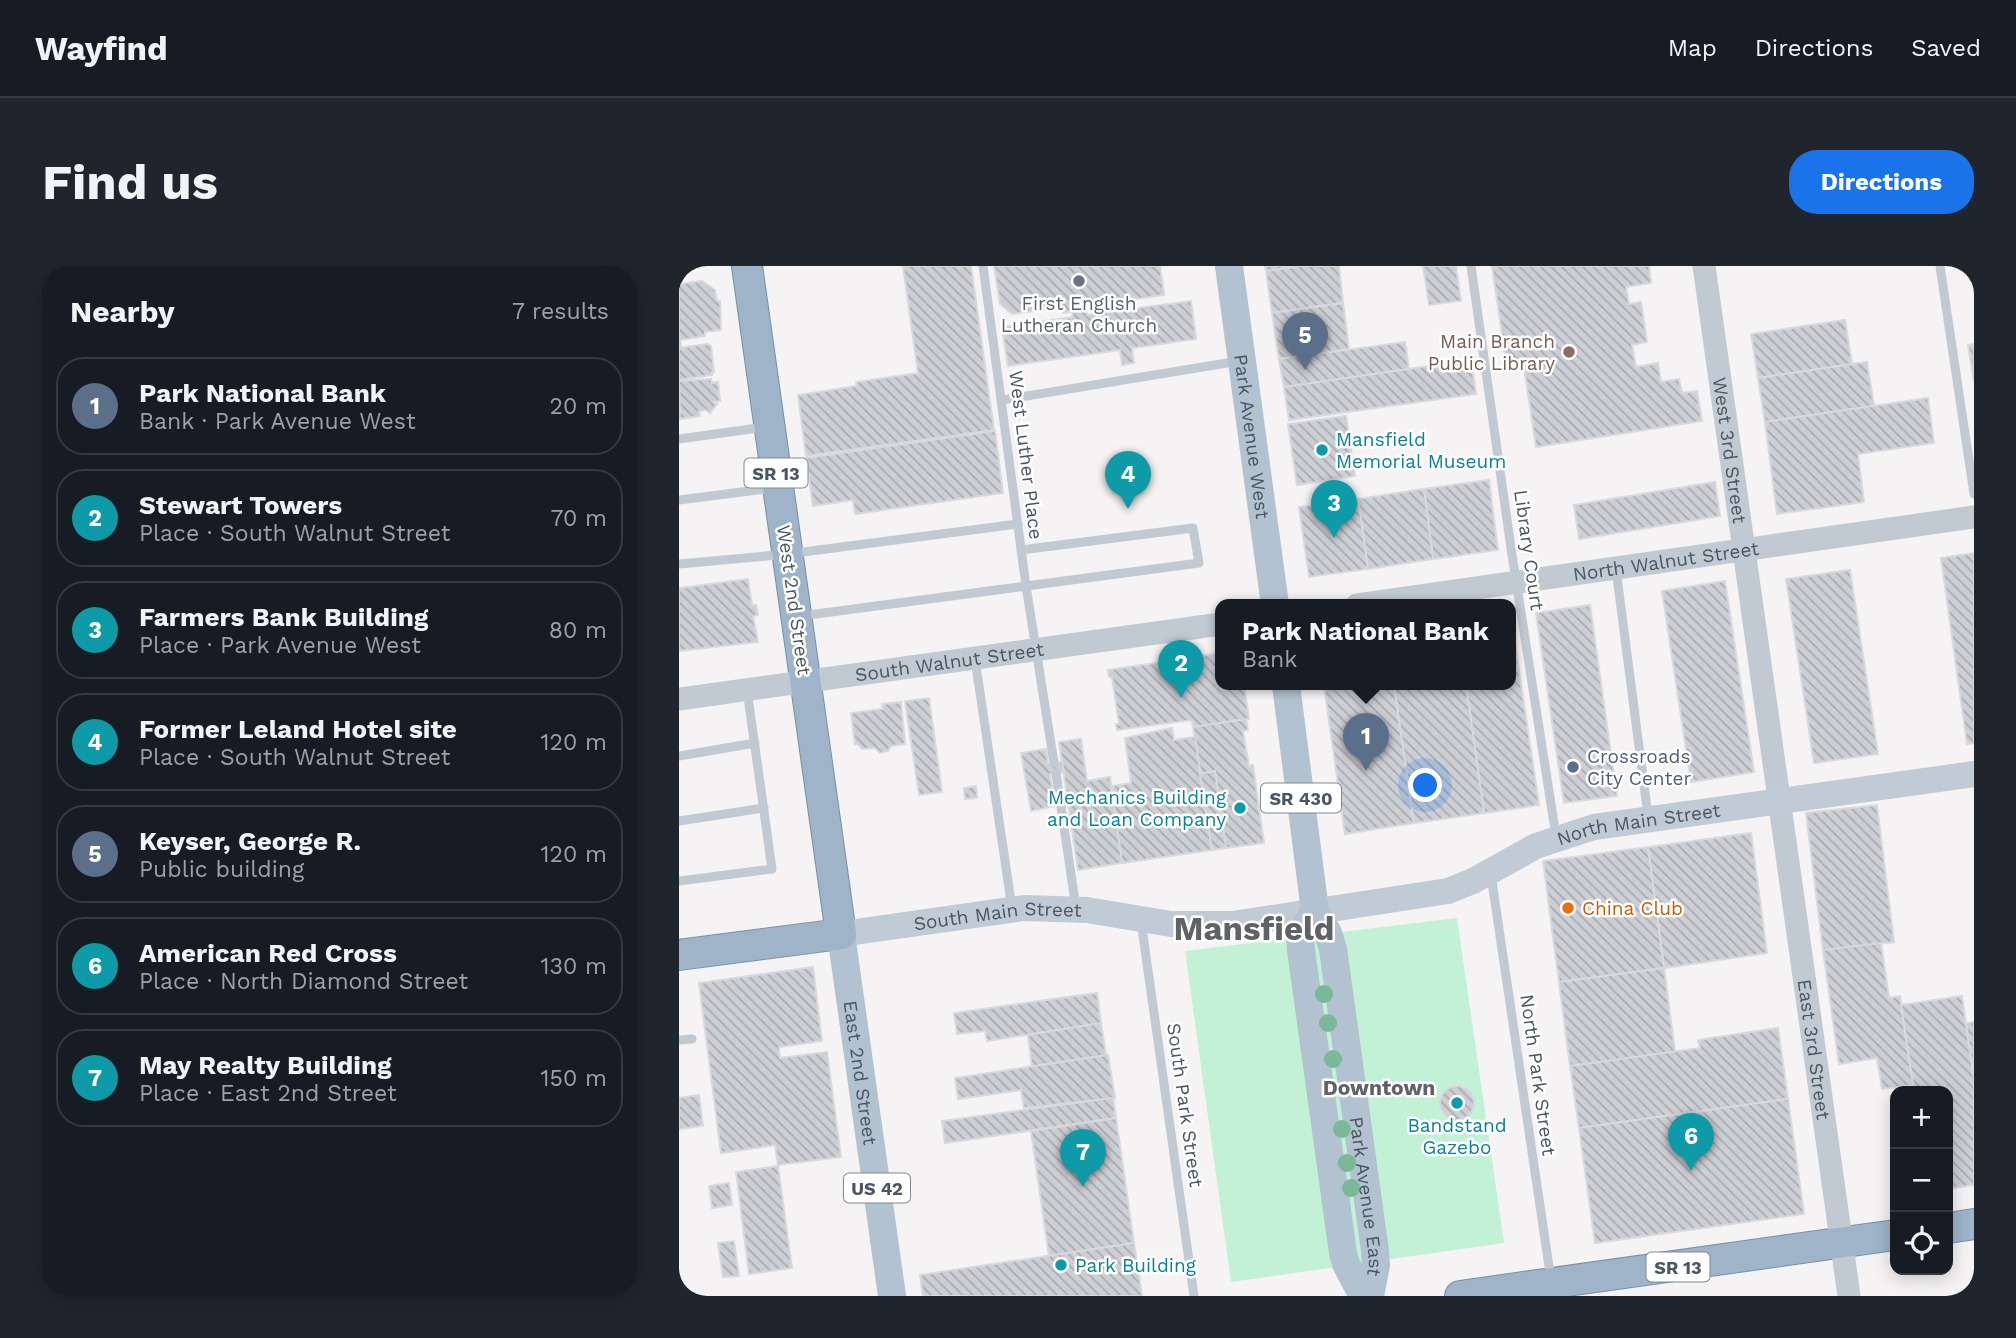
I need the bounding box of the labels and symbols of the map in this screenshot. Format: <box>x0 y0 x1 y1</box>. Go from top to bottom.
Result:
marker: First English Lutheran Church <box>1071 273 1087 289</box>
place label: First English Lutheran Church <box>1001 292 1157 337</box>
pin: 5 <box>1282 312 1328 370</box>
place label: Main Branch Public Library <box>1428 330 1555 375</box>
marker: Main Branch Public Library <box>1561 344 1577 360</box>
street label: Park Avenue West <box>1230 353 1275 520</box>
street label: West Luther Place <box>1004 369 1048 541</box>
street label: West 3rd Street <box>1708 376 1752 525</box>
place label: Mansfield Memorial Museum <box>1336 428 1506 473</box>
marker: Mansfield Memorial Museum <box>1314 442 1330 458</box>
pin: 4 <box>1105 451 1151 509</box>
road number: SR 13 <box>745 458 807 488</box>
pin: 3 <box>1311 480 1357 538</box>
street label: Library Court <box>1509 488 1549 612</box>
street label: West 2nd Street <box>772 523 816 677</box>
street label: North Walnut Street <box>1571 536 1760 586</box>
street label: South Walnut Street <box>854 637 1045 686</box>
pin: 2 <box>1158 640 1204 698</box>
pin: 1 <box>1343 713 1389 771</box>
place label: Crossroads City Center <box>1587 745 1691 790</box>
marker: Crossroads City Center <box>1565 759 1581 775</box>
your location <box>1408 768 1442 802</box>
road number: SR 430 <box>1261 784 1341 812</box>
place label: Mechanics Building and Loan Company <box>1047 786 1227 831</box>
street label: North Main Street <box>1554 798 1722 850</box>
marker: Mechanics Building and Loan Company <box>1232 800 1248 816</box>
street label: South Main Street <box>912 897 1082 935</box>
place label: China Club <box>1582 897 1683 920</box>
marker: China Club <box>1560 900 1576 916</box>
district label: Mansfield <box>1174 909 1335 948</box>
street label: East 3rd Street <box>1793 978 1836 1121</box>
street label: North Park Street <box>1515 993 1561 1157</box>
street label: East 2nd Street <box>839 999 882 1146</box>
street label: South Park Street <box>1162 1021 1208 1189</box>
district label: Downtown <box>1323 1075 1435 1100</box>
marker: Bandstand Gazebo <box>1449 1095 1465 1111</box>
pin: 6 <box>1668 1113 1714 1171</box>
place label: Bandstand Gazebo <box>1407 1114 1507 1159</box>
street label: Park Avenue East <box>1345 1115 1388 1278</box>
pin: 7 <box>1060 1129 1106 1187</box>
road number: US 42 <box>844 1174 910 1203</box>
road number: SR 13 <box>1647 1252 1709 1282</box>
place label: Park Building <box>1075 1254 1197 1277</box>
marker: Park Building <box>1053 1257 1069 1273</box>

